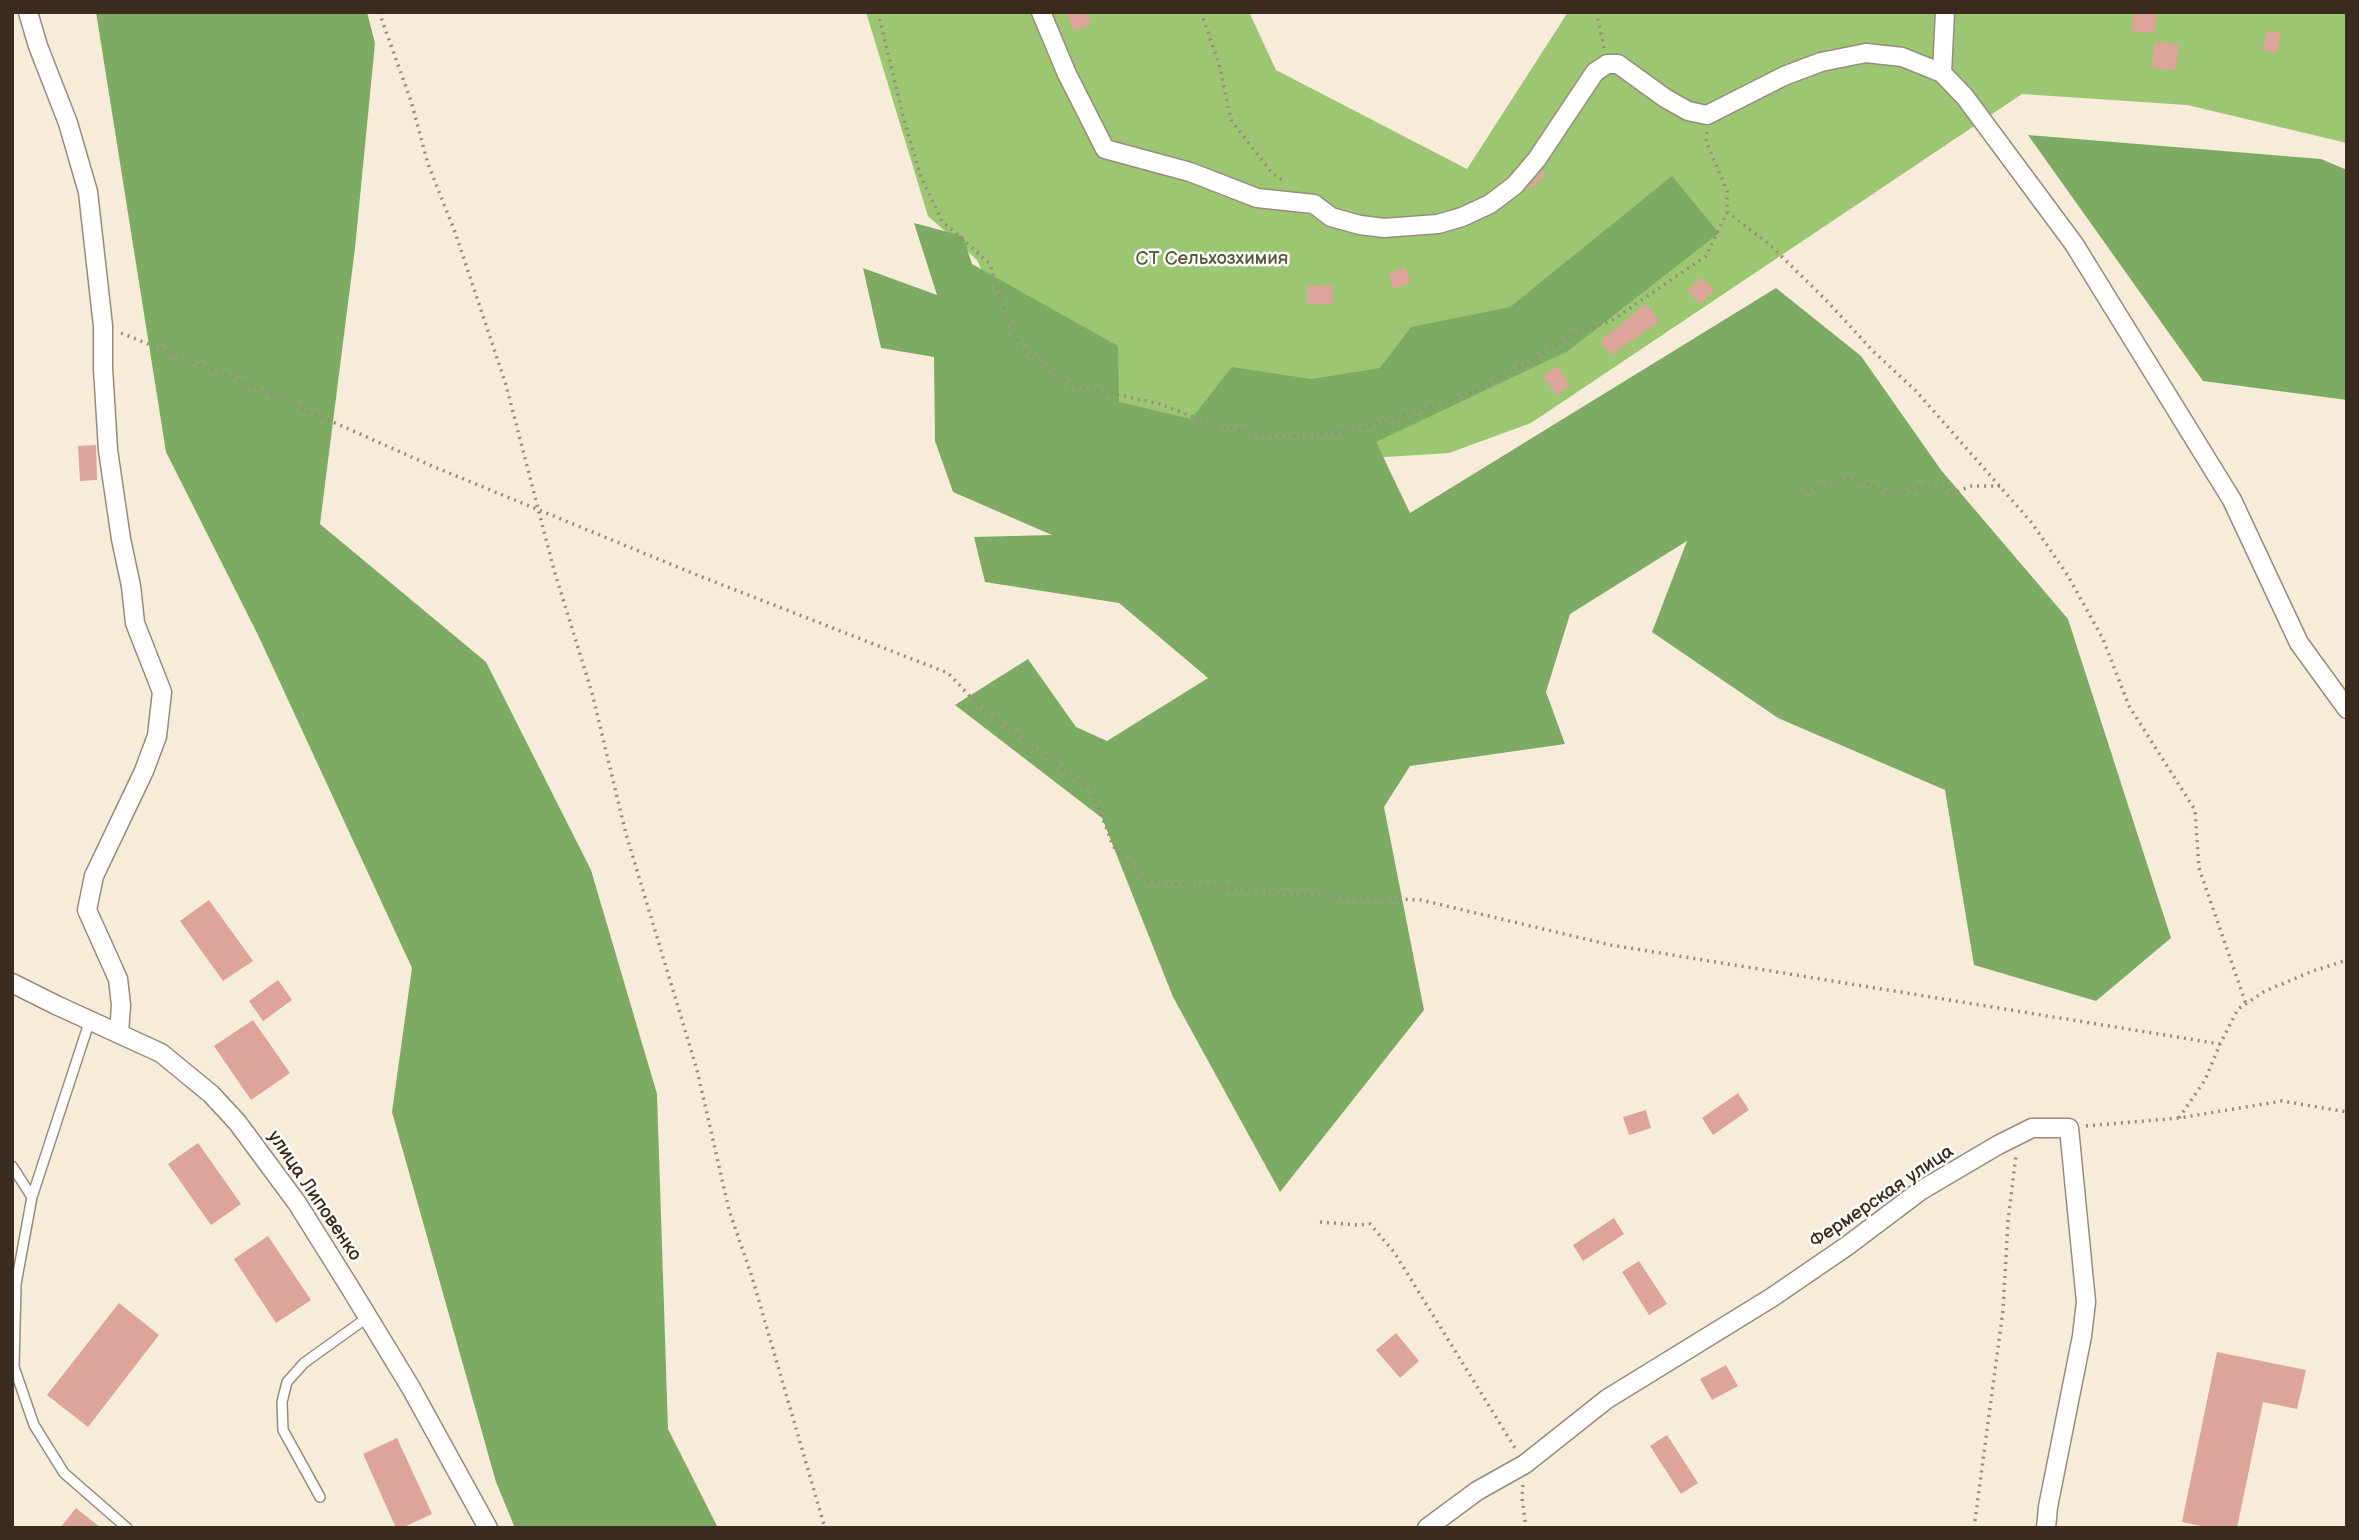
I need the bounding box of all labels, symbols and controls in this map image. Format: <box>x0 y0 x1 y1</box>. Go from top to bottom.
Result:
park label: СТ Сельхозхимия <box>1136 248 1288 270</box>
street label: улица Липовенко <box>262 1127 366 1265</box>
street label: Фермерская улица <box>1806 1140 1958 1254</box>

